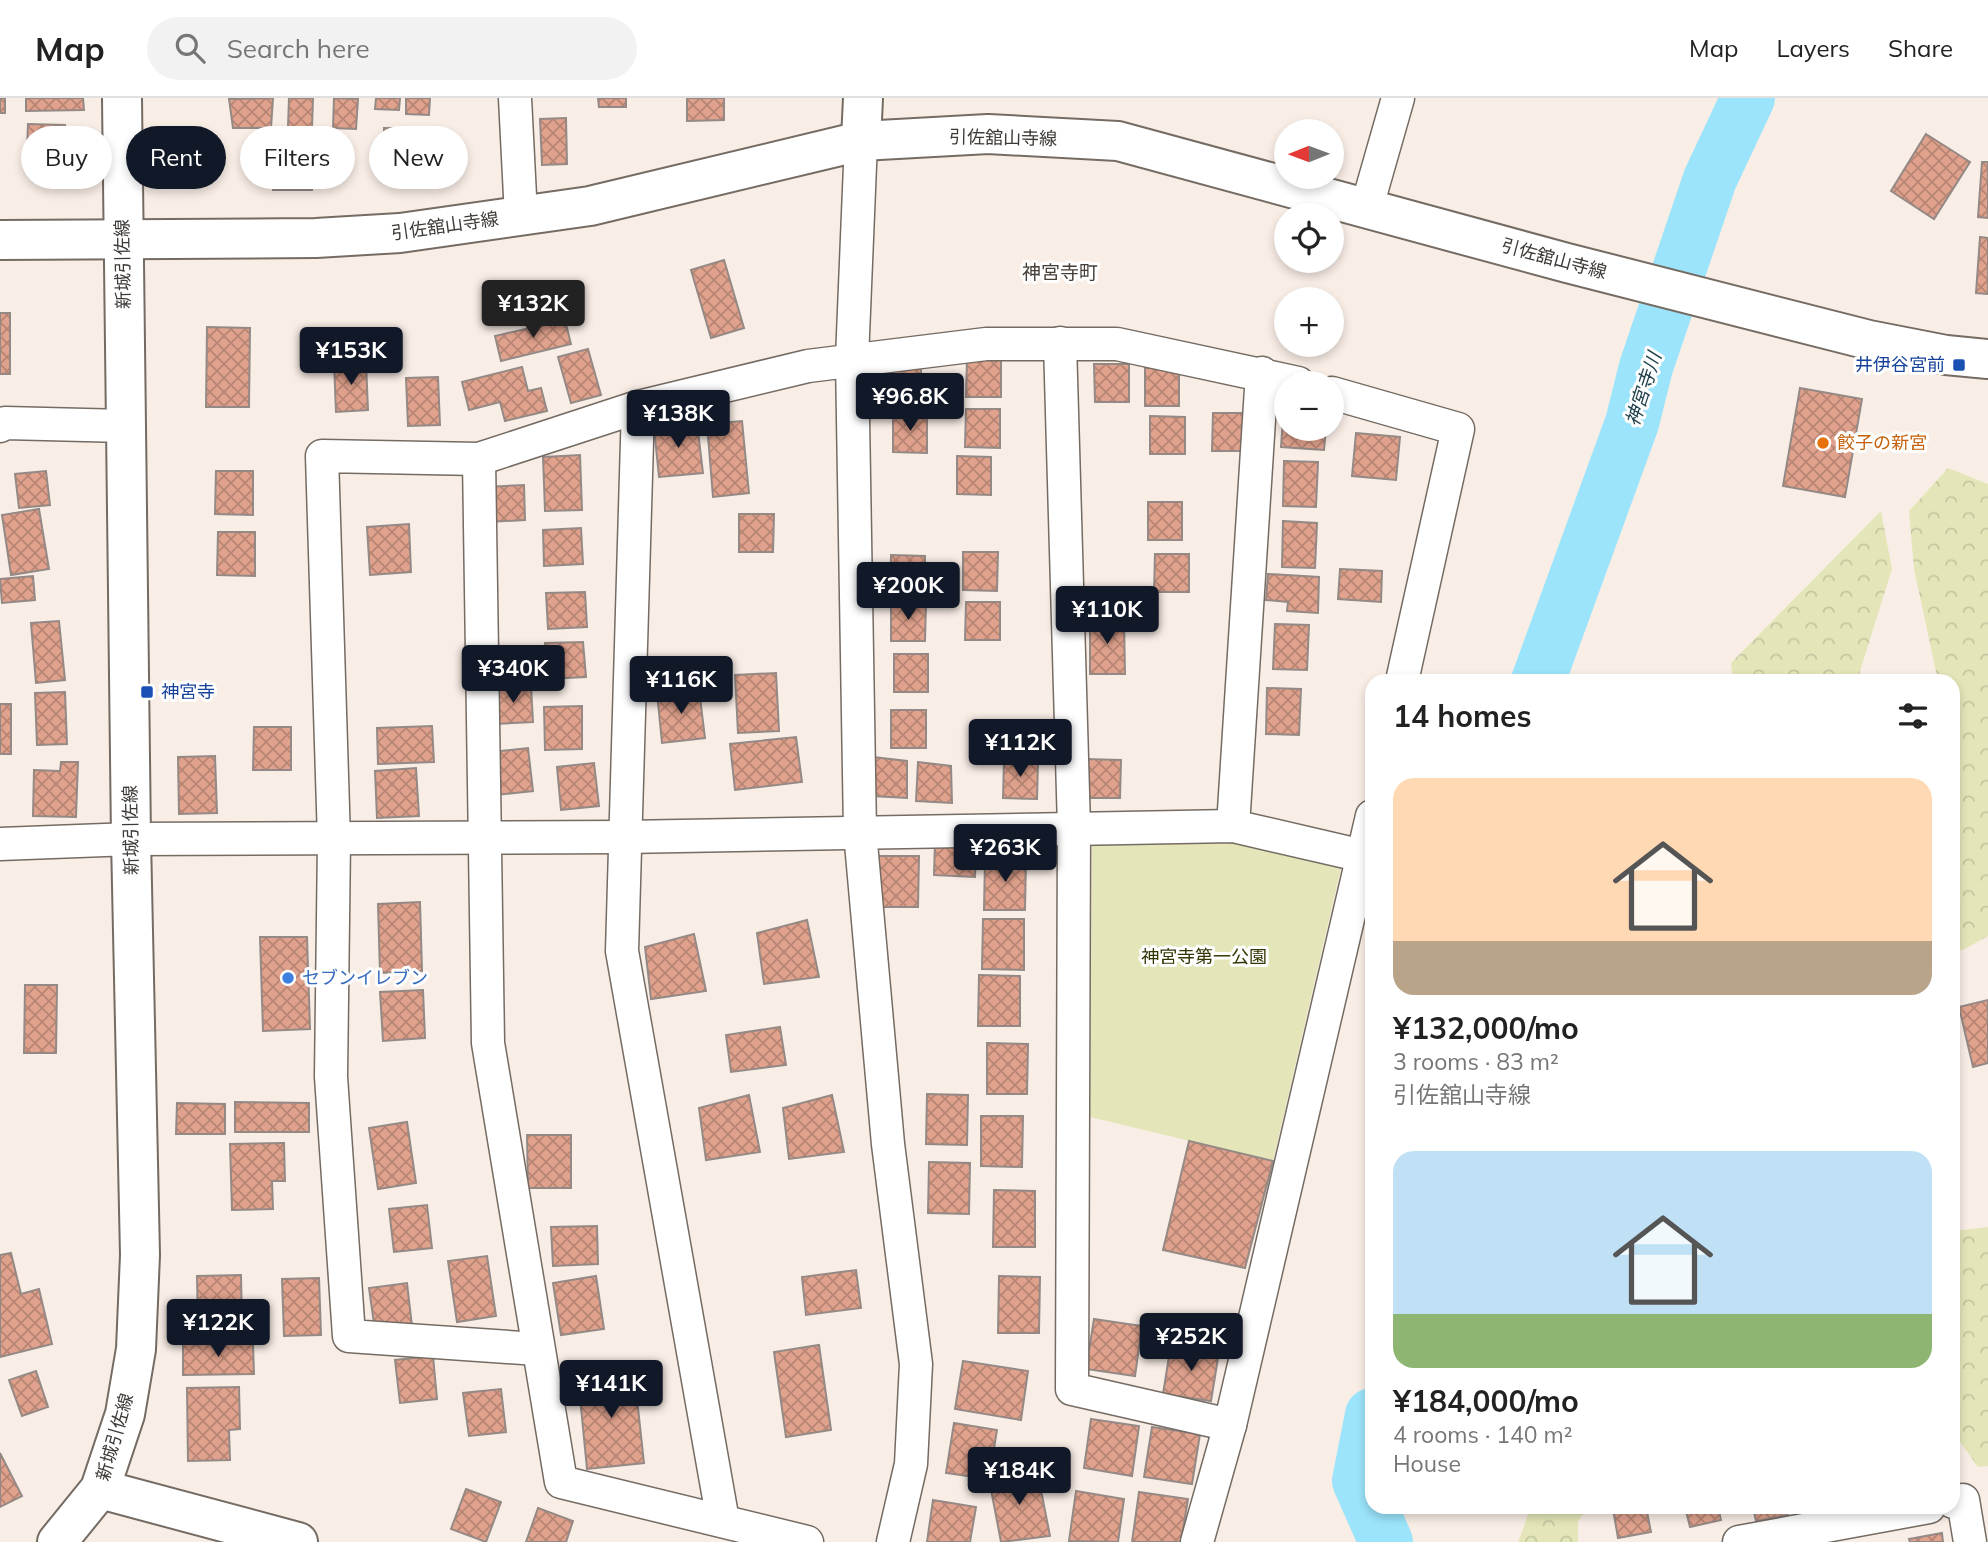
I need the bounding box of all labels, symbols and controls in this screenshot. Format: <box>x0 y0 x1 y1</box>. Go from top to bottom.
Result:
search box <box>147 17 637 80</box>
text: Map <box>35 28 105 69</box>
icon: search <box>171 29 209 67</box>
text: Search here <box>227 32 370 65</box>
text: Map <box>1689 33 1738 63</box>
text: Layers <box>1776 33 1850 63</box>
text: Share <box>1888 33 1953 63</box>
north arrow <box>1274 119 1344 189</box>
map controls <box>1274 119 1344 441</box>
street label: 引佐舘山寺線 <box>949 125 1057 150</box>
chip: Buy <box>21 126 112 189</box>
chip: Rent <box>126 126 226 189</box>
chip: Filters <box>240 126 355 189</box>
chip: New <box>369 126 468 189</box>
button: locate <box>1274 203 1344 273</box>
street label: 引佐舘山寺線 <box>390 207 500 244</box>
street label: 新城引佐線 <box>110 219 135 309</box>
street label: 引佐舘山寺線 <box>1499 233 1609 284</box>
district label: 神宮寺町 <box>1022 260 1098 284</box>
pin: ¥132K <box>484 280 582 340</box>
button: + <box>1274 287 1344 357</box>
text: ¥132K <box>498 288 568 317</box>
pin: ¥153K <box>302 328 400 387</box>
text: ¥153K <box>316 335 386 364</box>
water label: 神宮寺川 <box>1620 347 1667 429</box>
place label: 井伊谷宮前 <box>1855 353 1945 376</box>
marker: 井伊谷宮前 <box>1951 357 1967 373</box>
button: − <box>1274 371 1344 441</box>
pin: ¥96.8K <box>853 374 967 433</box>
text: ¥96.8K <box>872 381 948 410</box>
pin: ¥138K <box>629 390 727 450</box>
text: ¥138K <box>643 398 713 427</box>
place label: 餃子の新宮 <box>1837 431 1927 454</box>
marker: 餃子の新宮 <box>1815 435 1831 451</box>
pin: ¥200K <box>859 562 957 622</box>
text: ¥200K <box>873 570 943 599</box>
pin: ¥110K <box>1058 587 1156 646</box>
text: ¥110K <box>1072 594 1142 623</box>
pin: ¥340K <box>464 646 562 705</box>
text: ¥340K <box>478 653 548 682</box>
pin: ¥116K <box>632 656 730 716</box>
text: ¥116K <box>646 664 716 693</box>
place label: 神宮寺 <box>161 680 215 703</box>
marker: 神宮寺 <box>139 684 155 700</box>
text: 14 homes <box>1393 697 1532 735</box>
icon: filters <box>1894 697 1932 735</box>
pin: ¥112K <box>971 720 1069 779</box>
text: ¥112K <box>985 727 1055 756</box>
street label: 新城引佐線 <box>118 785 143 875</box>
icon: home <box>1600 823 1726 949</box>
pin: ¥263K <box>956 824 1054 884</box>
text: ¥263K <box>970 832 1040 861</box>
park label: 神宮寺第一公園 <box>1141 945 1267 968</box>
place label: セブンイレブン <box>302 966 428 989</box>
marker: セブンイレブン <box>280 970 296 986</box>
text: ¥132,000/mo <box>1393 1009 1579 1047</box>
text: 3 rooms · 83 m² <box>1393 1047 1559 1076</box>
text: 引佐舘山寺線 <box>1393 1080 1531 1109</box>
icon: home <box>1600 1197 1726 1323</box>
pin: ¥122K <box>169 1300 267 1359</box>
text: ¥122K <box>183 1307 253 1336</box>
pin: ¥252K <box>1142 1314 1240 1373</box>
text: ¥252K <box>1156 1321 1226 1350</box>
pin: ¥141K <box>562 1360 660 1420</box>
text: ¥141K <box>576 1368 646 1397</box>
text: ¥184,000/mo <box>1393 1382 1579 1420</box>
street label: 新城引佐線 <box>91 1390 138 1483</box>
text: 4 rooms · 140 m² <box>1393 1420 1573 1449</box>
pin: ¥184K <box>970 1448 1068 1507</box>
text: House <box>1393 1449 1461 1478</box>
text: ¥184K <box>984 1455 1054 1484</box>

